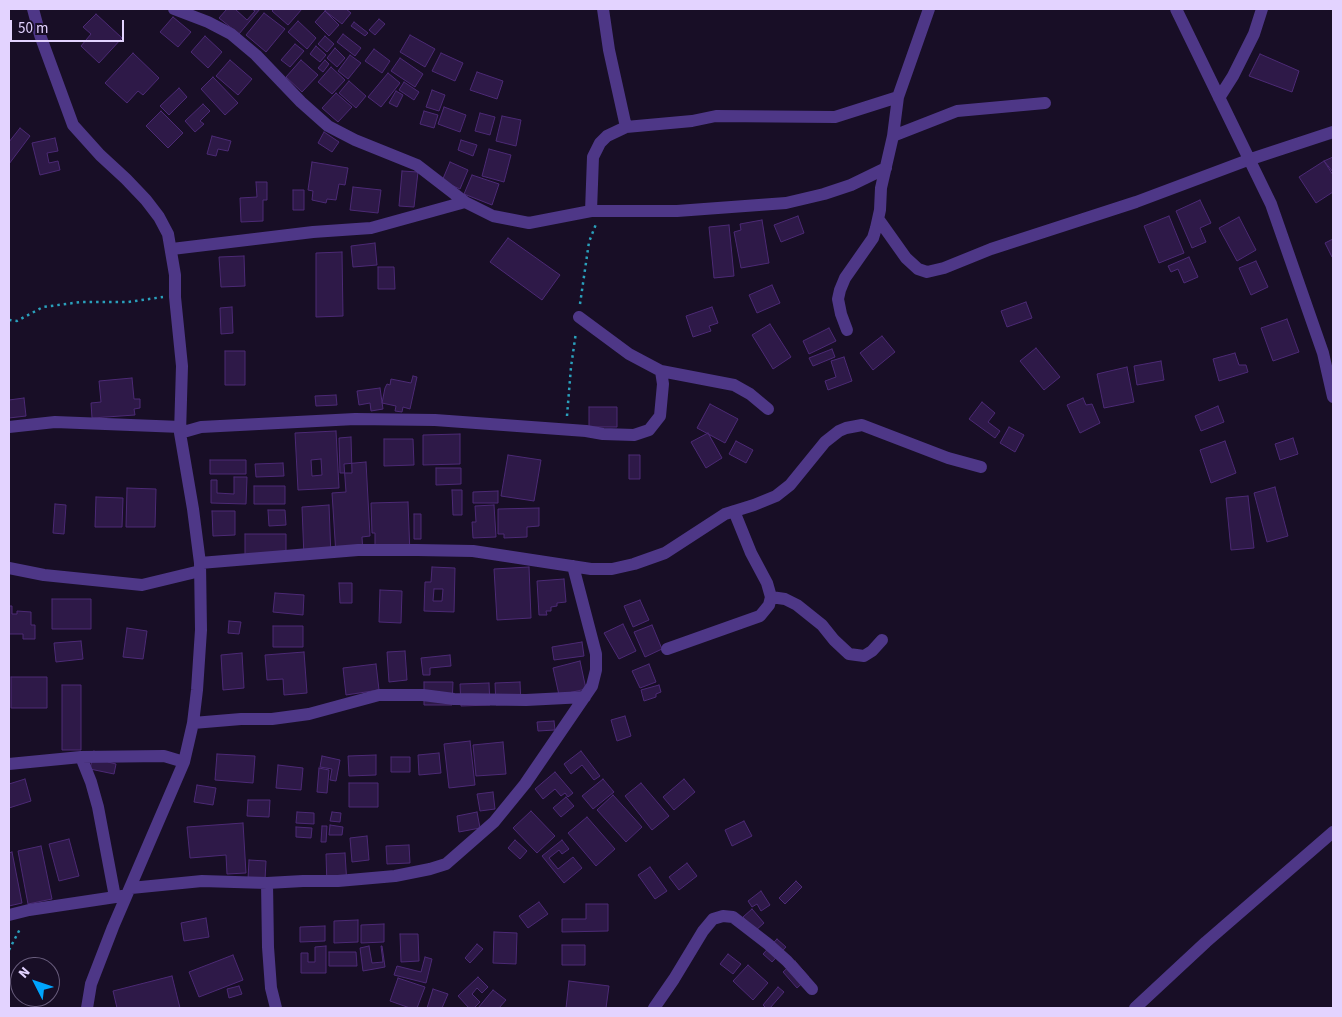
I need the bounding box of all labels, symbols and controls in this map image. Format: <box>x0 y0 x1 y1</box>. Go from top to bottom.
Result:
scale bar <box>12 10 126 42</box>
text: 50 m <box>18 18 48 39</box>
north arrow <box>10 957 60 1007</box>
text: N <box>14 963 35 983</box>

